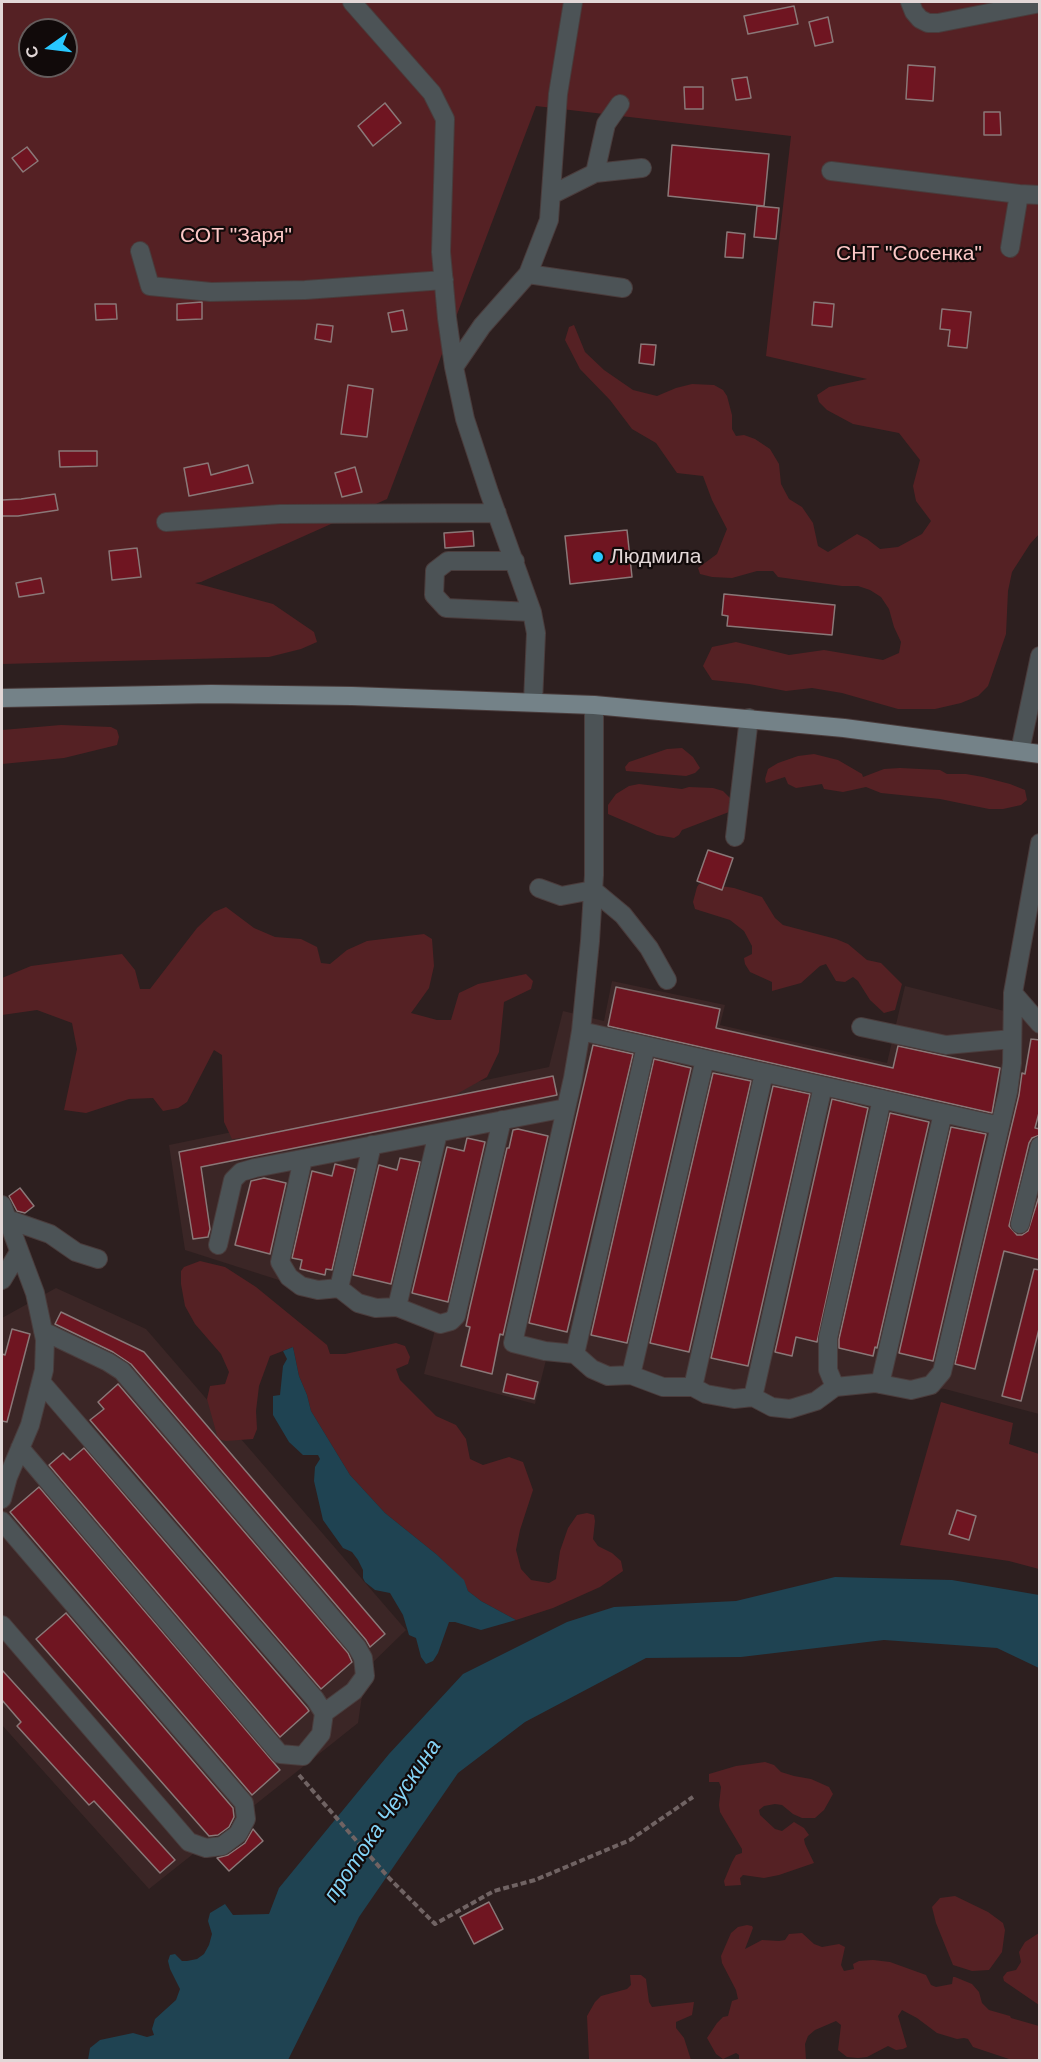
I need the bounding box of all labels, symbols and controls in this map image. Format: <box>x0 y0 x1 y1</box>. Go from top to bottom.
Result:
north arrow <box>18 18 78 78</box>
text: С <box>22 44 42 60</box>
park label: СОТ "Заря" <box>180 223 292 249</box>
park label: СНТ "Сосенка" <box>836 241 982 267</box>
place label: Людмила <box>610 544 701 570</box>
marker: Людмила <box>591 550 605 564</box>
water label: протока Чеускина <box>319 1734 447 1908</box>

